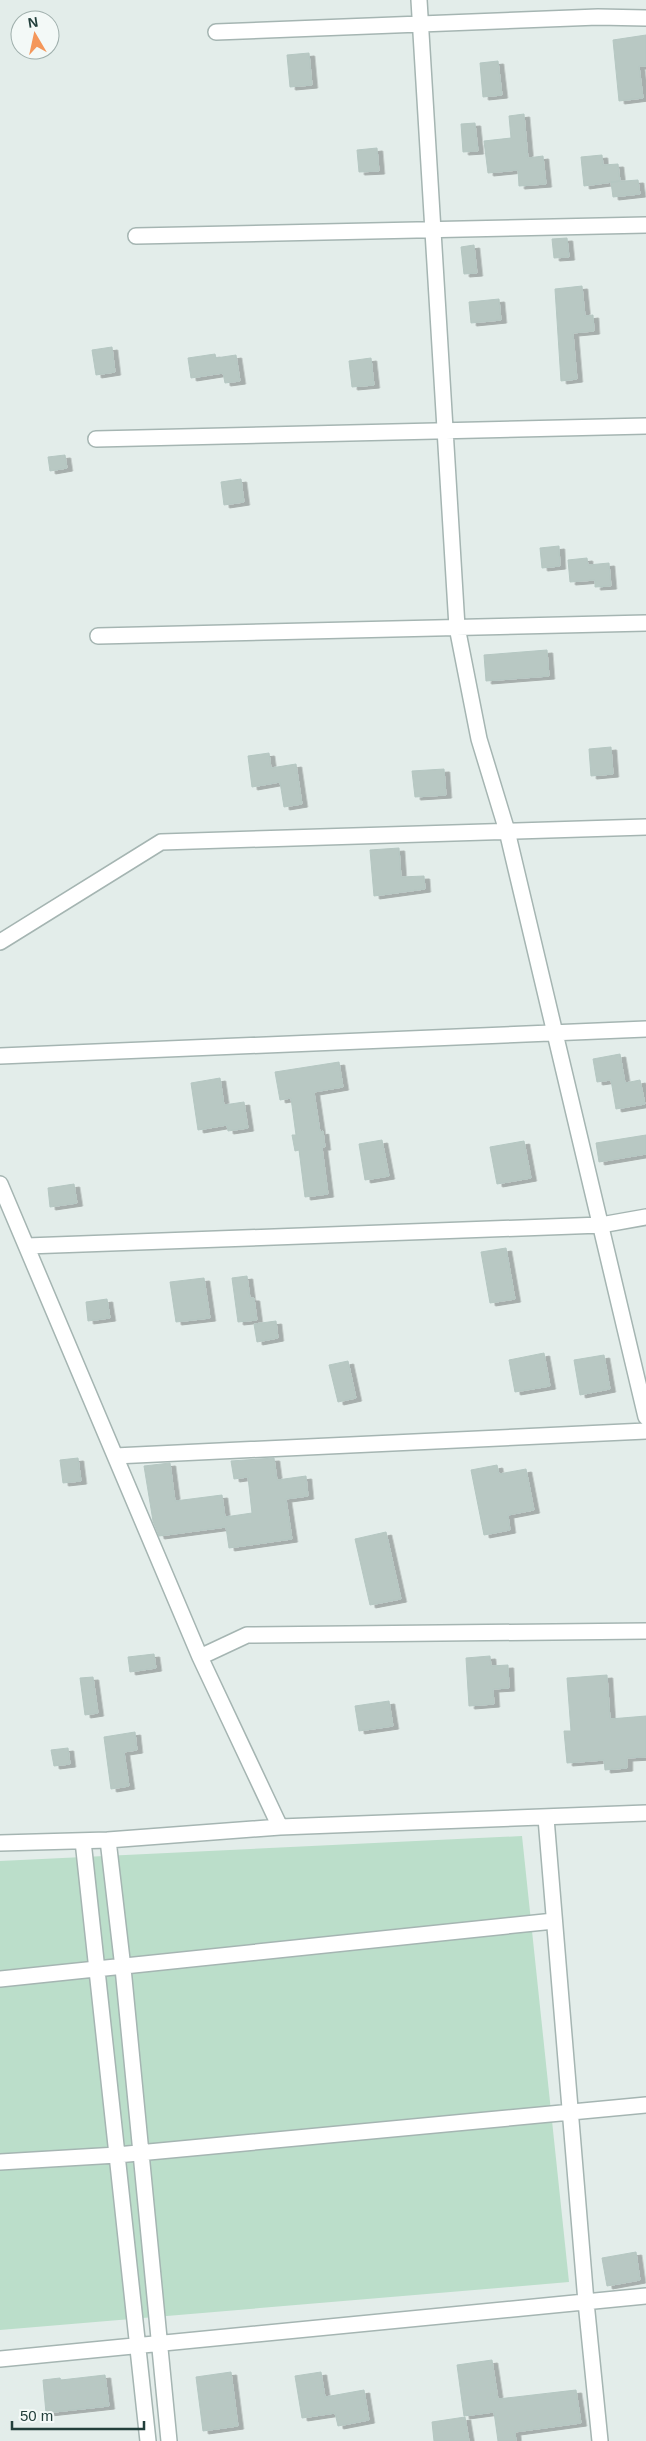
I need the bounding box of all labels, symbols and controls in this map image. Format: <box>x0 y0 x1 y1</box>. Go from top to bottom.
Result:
north arrow <box>10 10 60 60</box>
text: N <box>27 13 39 31</box>
scale bar <box>12 2398 145 2430</box>
text: 50 m <box>20 2407 53 2424</box>

